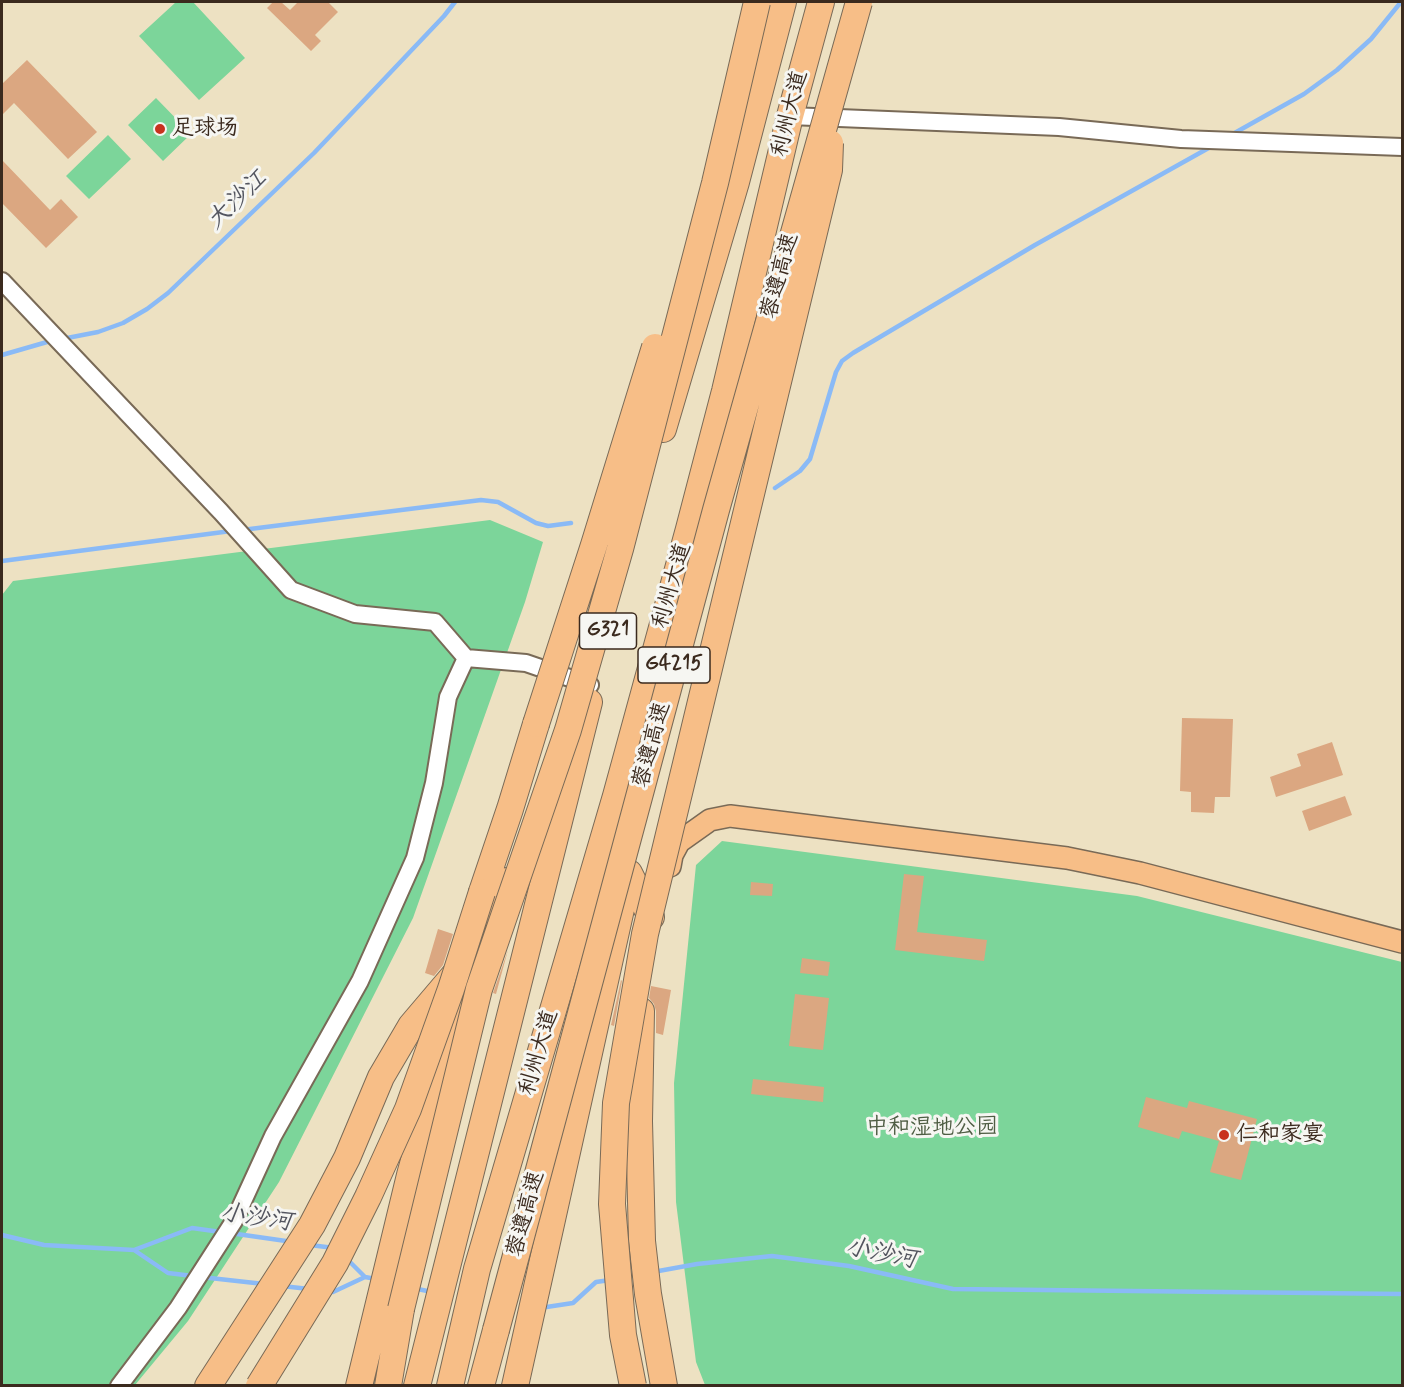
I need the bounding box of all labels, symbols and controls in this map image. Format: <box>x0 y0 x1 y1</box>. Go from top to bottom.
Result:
street label: 利州大道 <box>768 68 814 160</box>
place label: 足球场 <box>172 116 238 142</box>
marker: 足球场 <box>153 122 167 136</box>
water label: 大沙江 <box>202 166 274 236</box>
street label: 蓉遵高速 <box>757 230 805 322</box>
street label: 利州大道 <box>648 540 698 632</box>
road number: G321 <box>580 613 636 649</box>
road number: G4215 <box>638 647 710 683</box>
street label: 蓉遵高速 <box>629 699 677 791</box>
street label: 利州大道 <box>515 1007 565 1099</box>
park label: 中和湿地公园 <box>866 1115 998 1141</box>
place label: 仁和家宴 <box>1236 1122 1324 1148</box>
marker: 仁和家宴 <box>1217 1128 1231 1142</box>
street label: 蓉遵高速 <box>503 1168 551 1260</box>
water label: 小沙河 <box>218 1200 294 1238</box>
water label: 小沙河 <box>843 1234 919 1276</box>

